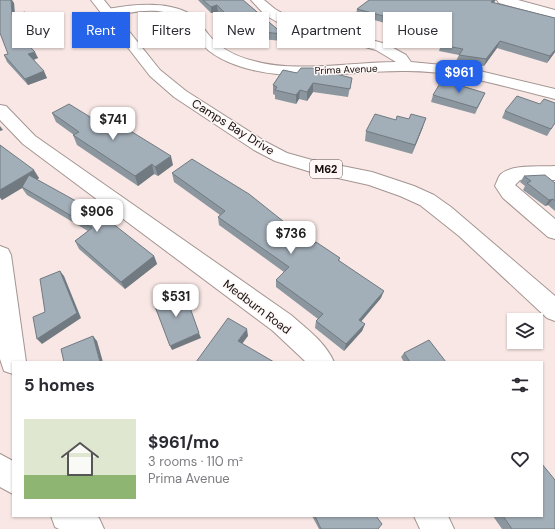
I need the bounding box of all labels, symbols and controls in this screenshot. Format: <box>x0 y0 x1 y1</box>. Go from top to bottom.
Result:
chip: Buy <box>12 12 64 48</box>
chip: Rent <box>72 12 130 48</box>
chip: Filters <box>138 12 205 48</box>
chip: New <box>213 12 269 48</box>
chip: Apartment <box>277 12 375 48</box>
chip: House <box>383 12 452 48</box>
pin: $961 <box>435 60 483 94</box>
street label: Prima Avenue <box>314 62 378 77</box>
text: $961 <box>444 64 474 81</box>
street label: Camps Bay Drive <box>189 95 277 159</box>
pin: $741 <box>89 107 137 141</box>
text: $741 <box>99 111 127 128</box>
road number: M62 <box>310 160 342 178</box>
pin: $906 <box>73 199 121 233</box>
text: $906 <box>80 203 114 220</box>
pin: $736 <box>267 221 315 255</box>
text: $736 <box>276 225 306 242</box>
street label: Medburn Road <box>220 276 294 338</box>
pin: $531 <box>152 284 200 318</box>
text: $531 <box>162 288 190 305</box>
map controls <box>507 313 543 349</box>
button: layers <box>507 313 543 349</box>
text: 5 homes <box>24 374 95 396</box>
icon: filters <box>509 374 531 396</box>
text: $961/mo <box>148 431 219 453</box>
icon: home <box>56 435 104 483</box>
icon: heart <box>509 448 531 470</box>
text: 3 rooms · 110 m² <box>148 453 243 470</box>
text: Prima Avenue <box>148 470 230 487</box>

